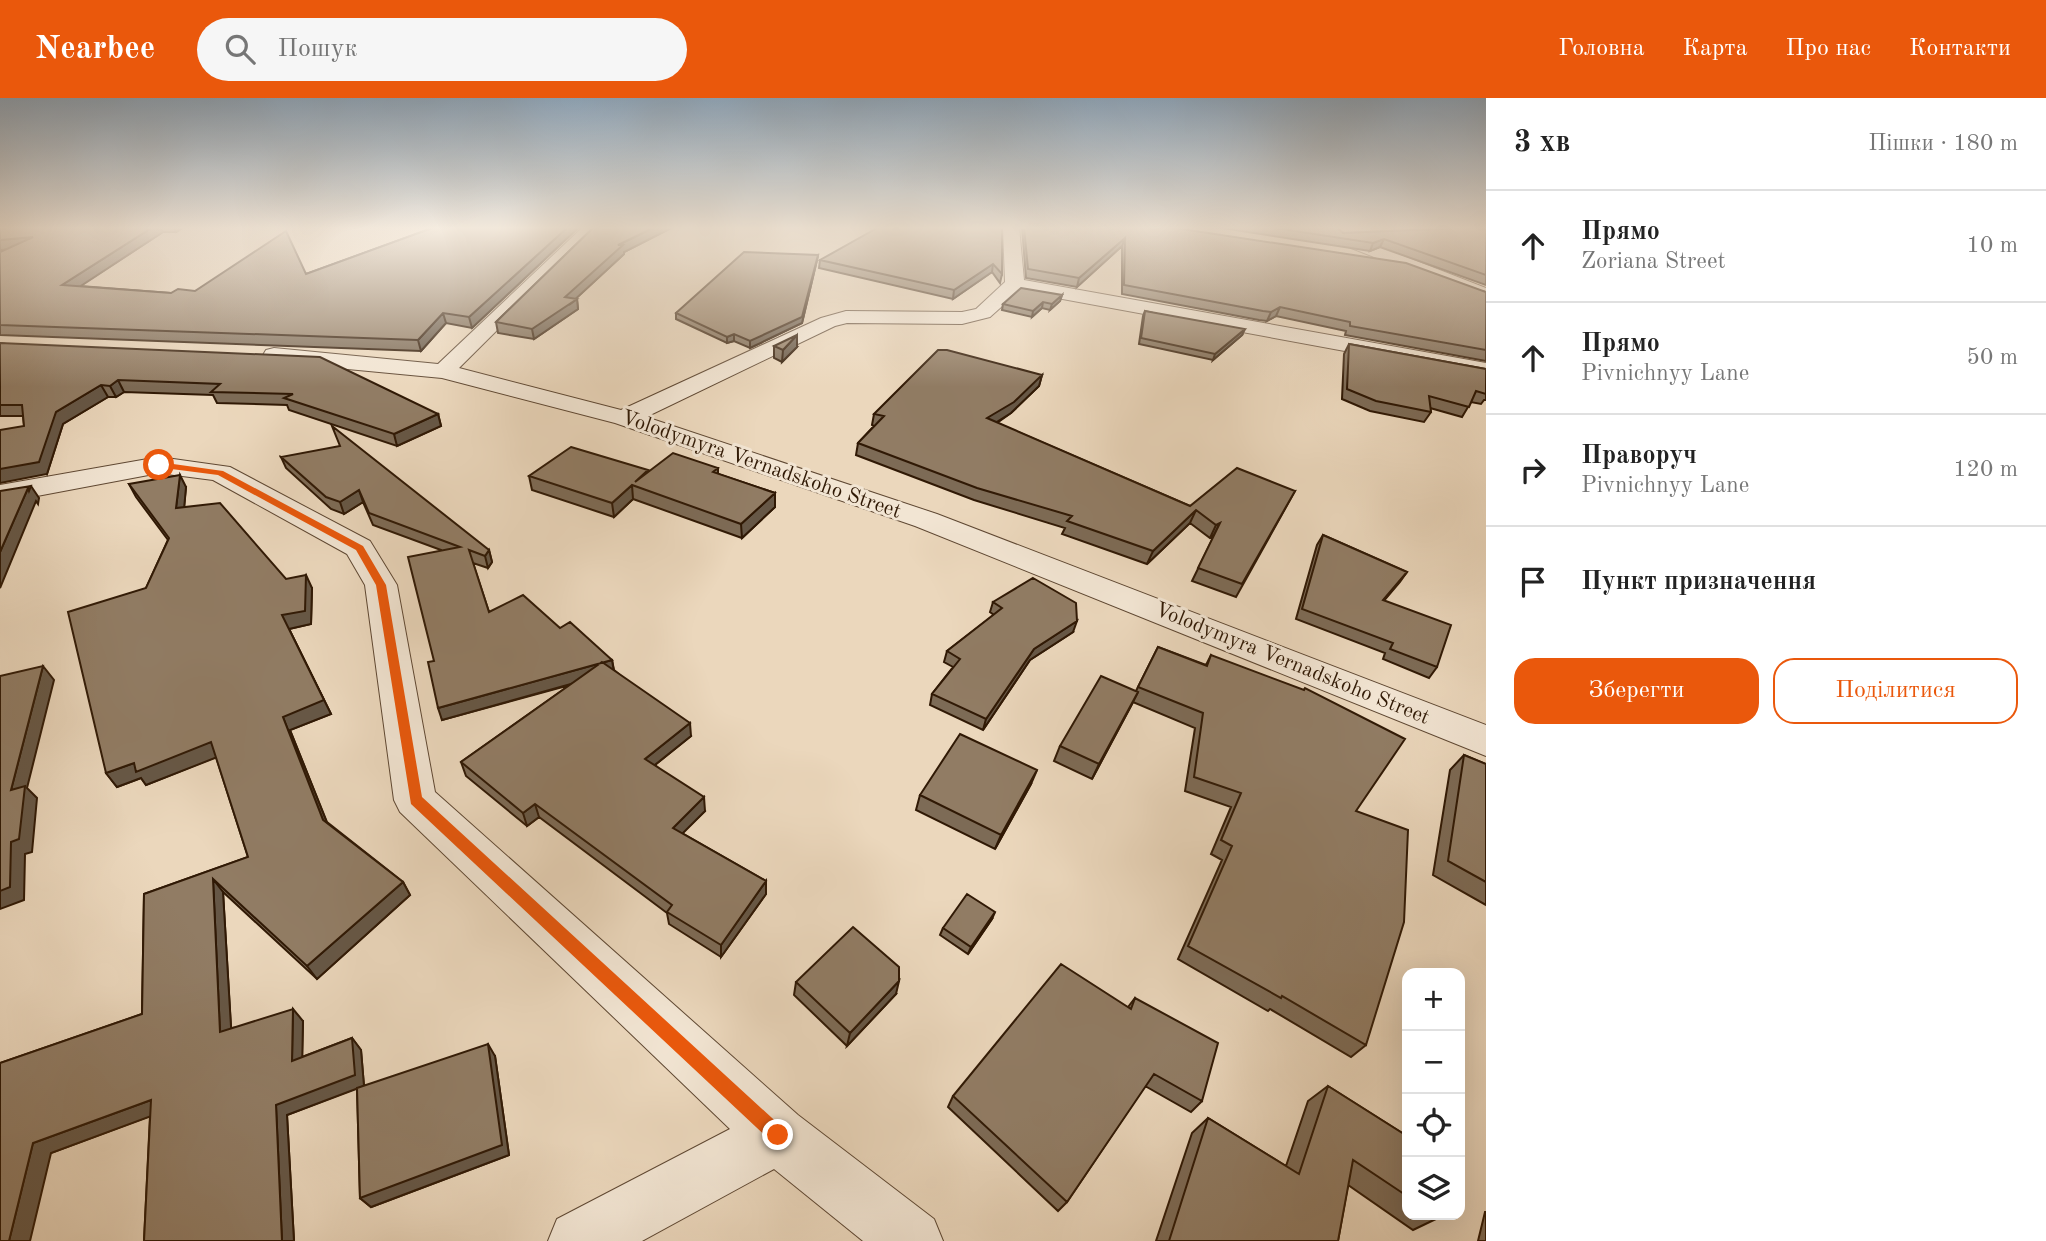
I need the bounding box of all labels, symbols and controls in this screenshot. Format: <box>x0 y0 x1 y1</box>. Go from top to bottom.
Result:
search box <box>197 18 687 81</box>
icon: search <box>221 30 259 68</box>
text: Nearbee <box>35 33 155 66</box>
text: Пошук <box>277 36 357 62</box>
text: Головна <box>1558 37 1645 61</box>
text: Карта <box>1683 37 1748 61</box>
text: Про нас <box>1786 37 1871 61</box>
text: Контакти <box>1909 37 2011 61</box>
text: 3 хв <box>1514 128 1570 158</box>
text: Пішки · 180 m <box>1868 132 2018 155</box>
text: Прямо <box>1581 219 1660 245</box>
icon: ahead <box>1514 227 1552 265</box>
text: 10 m <box>1967 234 2018 257</box>
text: Zoriana Street <box>1581 250 1726 273</box>
text: Прямо <box>1581 331 1660 357</box>
icon: ahead <box>1514 339 1552 377</box>
text: 50 m <box>1967 346 2018 369</box>
text: Pivnichnyy Lane <box>1581 362 1749 385</box>
street label: Volodymyra Vernadskoho Street <box>618 407 904 523</box>
text: Праворуч <box>1581 443 1697 469</box>
route start <box>143 449 174 480</box>
icon: right <box>1514 451 1552 489</box>
text: 120 m <box>1953 458 2018 481</box>
text: Pivnichnyy Lane <box>1581 474 1749 497</box>
icon: arrive <box>1514 563 1552 601</box>
text: Пункт призначення <box>1581 569 1816 595</box>
street label: Volodymyra Vernadskoho Street <box>1152 599 1432 729</box>
button: Зберегти <box>1514 658 1759 724</box>
button: Поділитися <box>1773 658 2018 724</box>
map controls <box>1402 968 1465 1220</box>
button: + <box>1402 968 1465 1031</box>
button: − <box>1402 1031 1465 1094</box>
button: locate <box>1402 1094 1465 1157</box>
route end <box>762 1119 793 1150</box>
button: layers <box>1402 1157 1465 1220</box>

